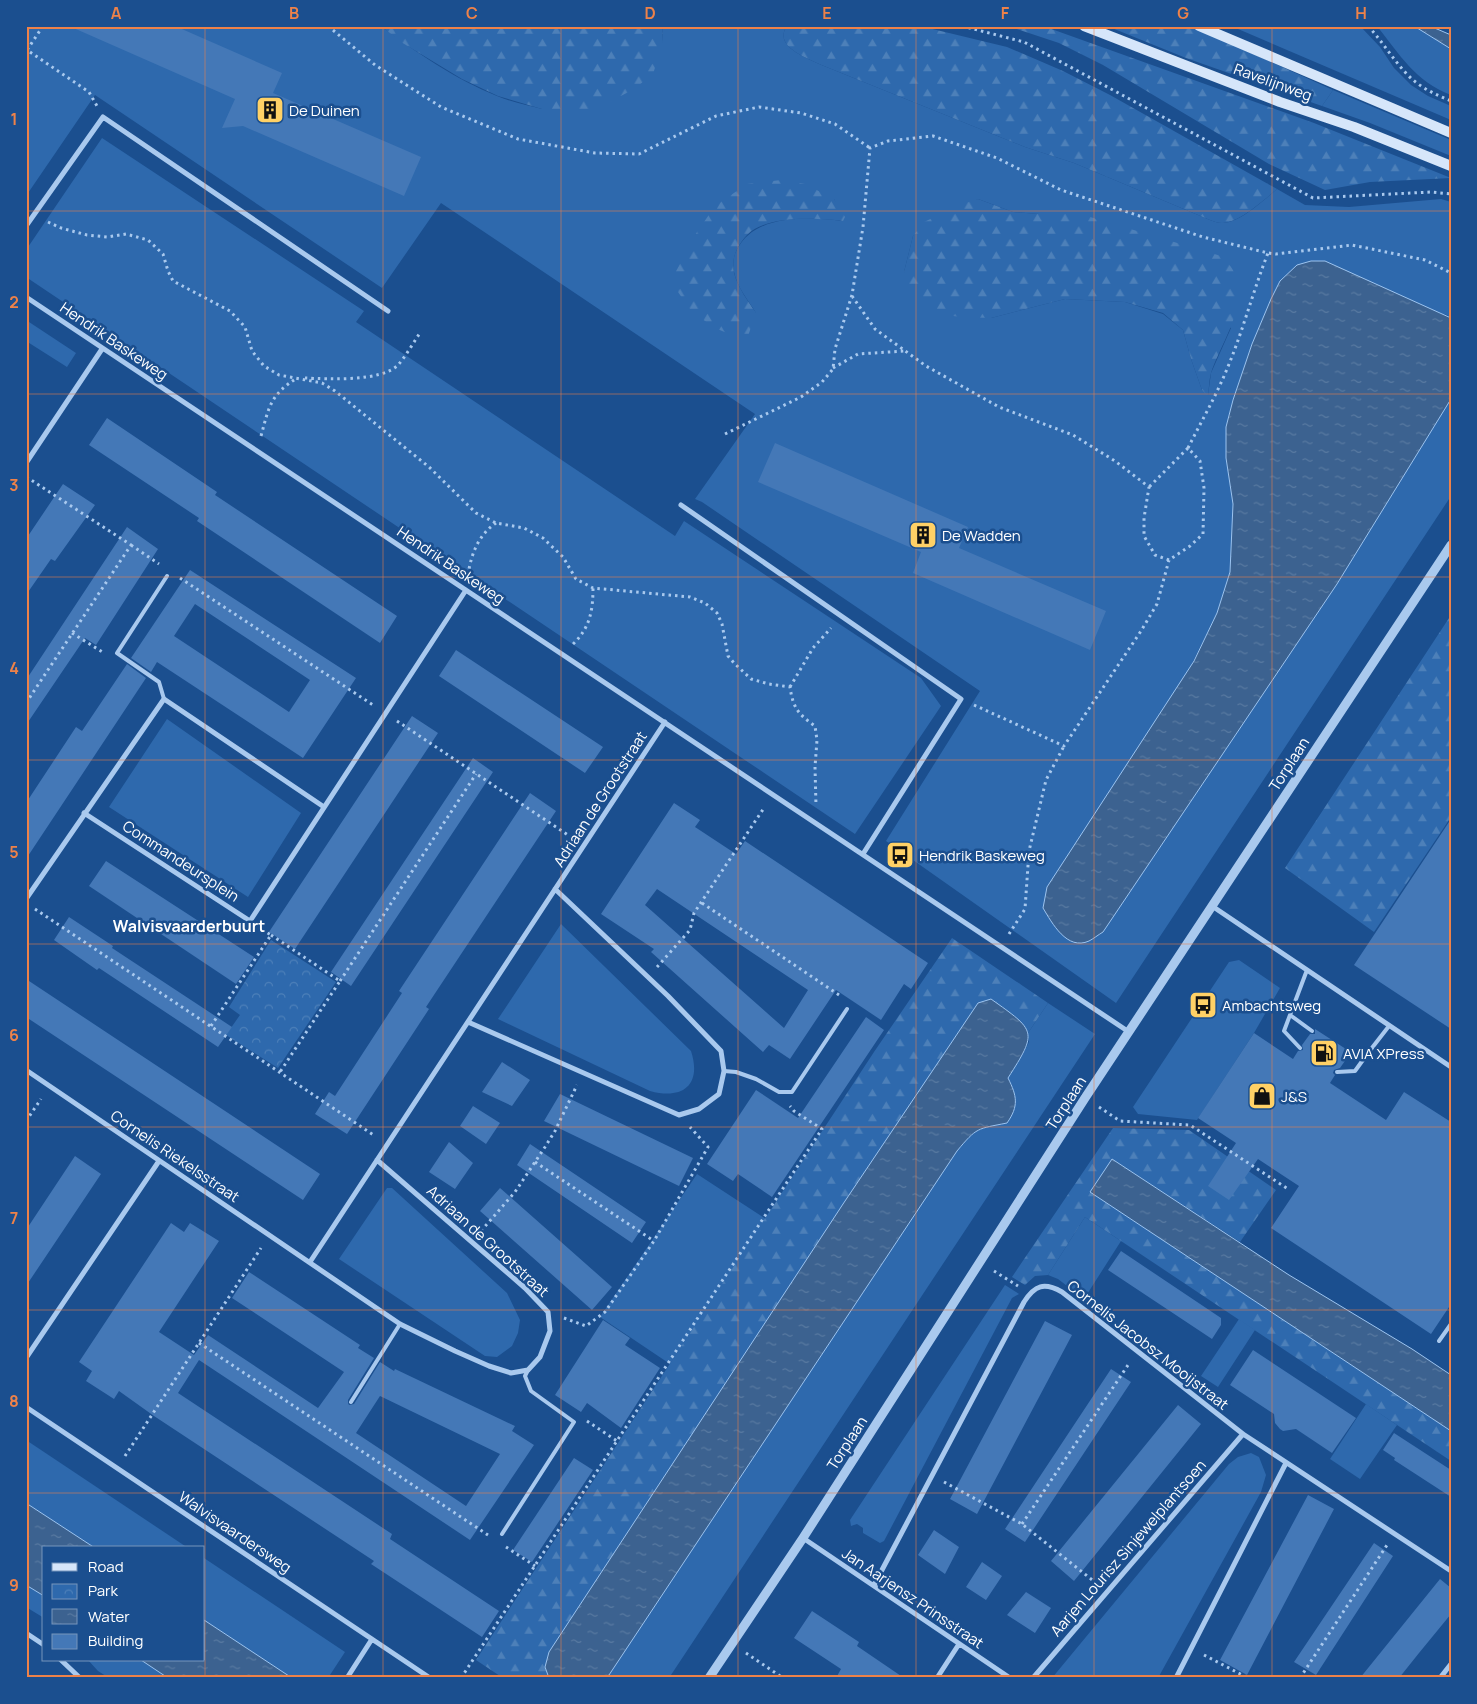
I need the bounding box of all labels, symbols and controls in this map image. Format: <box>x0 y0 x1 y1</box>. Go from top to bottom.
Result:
text: A <box>111 2 122 24</box>
text: B <box>289 2 299 24</box>
text: C <box>466 2 478 24</box>
text: D <box>644 2 656 24</box>
text: E <box>822 2 832 24</box>
text: F <box>1001 2 1010 24</box>
text: G <box>1177 2 1189 24</box>
text: H <box>1355 2 1367 24</box>
street label: Ravelijnweg <box>1231 58 1315 106</box>
building icon: De Duinen <box>255 95 285 125</box>
place label: De Duinen <box>289 100 360 121</box>
text: 1 <box>10 108 18 130</box>
text: 2 <box>9 291 19 313</box>
street label: Hendrik Baskeweg <box>56 297 172 385</box>
text: 3 <box>9 474 19 496</box>
building icon: De Wadden <box>908 520 938 550</box>
street label: Hendrik Baskeweg <box>393 521 509 609</box>
place label: De Wadden <box>942 525 1021 546</box>
text: 4 <box>9 657 19 679</box>
street label: Adriaan de Grootstraat <box>548 727 652 871</box>
street label: Torplaan <box>1264 733 1314 795</box>
street label: Commandeursplein <box>119 815 244 907</box>
bus stop icon: Hendrik Baskeweg <box>885 840 915 870</box>
text: 5 <box>9 841 19 863</box>
place label: Hendrik Baskeweg <box>919 845 1045 866</box>
district label: Walvisvaarderbuurt <box>113 915 265 937</box>
bus stop icon: Ambachtsweg <box>1188 990 1218 1020</box>
place label: Ambachtsweg <box>1222 995 1321 1016</box>
text: 6 <box>9 1024 19 1046</box>
fuel station icon: AVIA XPress <box>1309 1038 1339 1068</box>
place label: AVIA XPress <box>1343 1043 1425 1064</box>
street label: Torplaan <box>1041 1072 1091 1134</box>
shop icon: J&S <box>1247 1081 1277 1111</box>
place label: J&S <box>1281 1086 1307 1107</box>
street label: Cornelis Riekelsstraat <box>106 1105 244 1207</box>
street label: Adriaan de Grootstraat <box>422 1180 554 1302</box>
text: 7 <box>10 1207 18 1229</box>
street label: Cornelis Jacobsz Mooijstraat <box>1063 1275 1233 1415</box>
text: 8 <box>9 1390 19 1412</box>
street label: Torplaan <box>822 1412 872 1474</box>
street label: Aarjen Lourisz Sinjewelplantsoen <box>1045 1455 1211 1641</box>
street label: Walvisvaardersweg <box>174 1486 296 1578</box>
street label: Jan Aarjensz Prinsstraat <box>838 1543 988 1653</box>
legend <box>42 1546 205 1662</box>
text: Road <box>88 1556 124 1577</box>
text: 9 <box>9 1574 19 1596</box>
text: Park <box>88 1580 118 1601</box>
text: Water <box>88 1606 130 1627</box>
text: Building <box>88 1630 143 1651</box>

